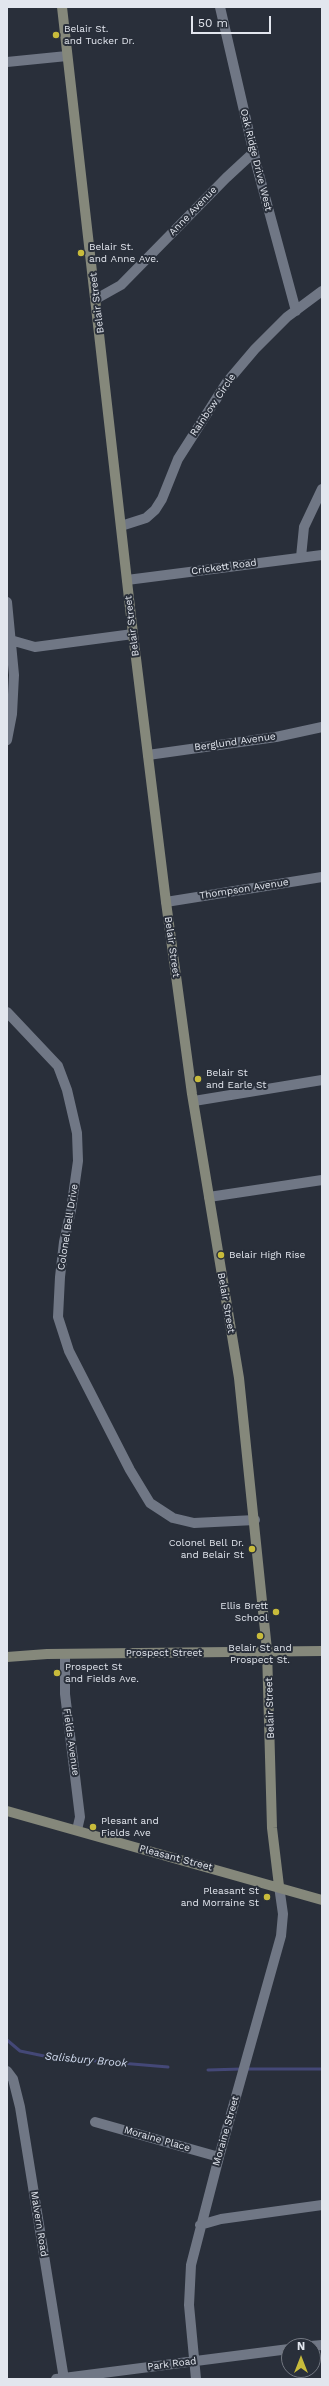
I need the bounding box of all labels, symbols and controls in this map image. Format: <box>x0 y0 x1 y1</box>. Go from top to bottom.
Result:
scale bar <box>193 8 273 34</box>
text: 50 m <box>198 16 228 30</box>
place label: Belair St. and Tucker Dr. <box>64 23 135 46</box>
marker: Belair St. and Tucker Dr. <box>51 30 61 40</box>
street label: Oak Ridge Drive West <box>237 108 275 212</box>
street label: Anne Avenue <box>167 184 219 238</box>
place label: Belair St. and Anne Ave. <box>89 241 159 264</box>
marker: Belair St. and Anne Ave. <box>76 248 86 258</box>
street label: Belair Street <box>87 272 107 334</box>
street label: Rainbow Circle <box>188 371 238 439</box>
street label: Crickett Road <box>191 556 257 578</box>
street label: Belair Street <box>122 595 142 657</box>
street label: Berglund Avenue <box>194 730 276 754</box>
street label: Thompson Avenue <box>199 876 289 902</box>
street label: Belair Street <box>162 916 182 978</box>
place label: Belair St and Earle St <box>206 1067 266 1090</box>
marker: Belair St and Earle St <box>193 1074 203 1084</box>
street label: Colonel Bell Drive <box>55 1183 81 1271</box>
place label: Belair High Rise <box>229 1249 305 1261</box>
marker: Belair High Rise <box>216 1250 226 1260</box>
street label: Belair Street <box>215 1272 237 1334</box>
place label: Colonel Bell Dr. and Belair St <box>169 1537 244 1560</box>
marker: Colonel Bell Dr. and Belair St <box>247 1544 257 1554</box>
place label: Ellis Brett School <box>220 1600 268 1624</box>
marker: Ellis Brett School <box>271 1607 281 1617</box>
marker: Belair St and Prospect St. <box>255 1631 265 1641</box>
place label: Belair St and Prospect St. <box>228 1642 292 1666</box>
street label: Prospect Street <box>126 1647 202 1659</box>
place label: Prospect St and Fields Ave. <box>65 1661 139 1684</box>
marker: Prospect St and Fields Ave. <box>52 1668 62 1678</box>
street label: Belair Street <box>263 1677 277 1739</box>
street label: Fields Avenue <box>60 1708 82 1776</box>
place label: Plesant and Fields Ave <box>101 1815 159 1838</box>
marker: Plesant and Fields Ave <box>88 1822 98 1832</box>
street label: Pleasant Street <box>138 1842 214 1874</box>
place label: Pleasant St and Morraine St <box>181 1885 259 1908</box>
marker: Pleasant St and Morraine St <box>262 1892 272 1902</box>
water label: Salisbury Brook <box>44 2050 128 2070</box>
street label: Moraine Street <box>210 2095 242 2167</box>
street label: Moraine Place <box>123 2124 191 2154</box>
street label: Malvern Road <box>28 2190 50 2258</box>
north arrow <box>281 2338 321 2378</box>
text: N <box>297 2340 305 2353</box>
street label: Park Road <box>147 2355 197 2373</box>

